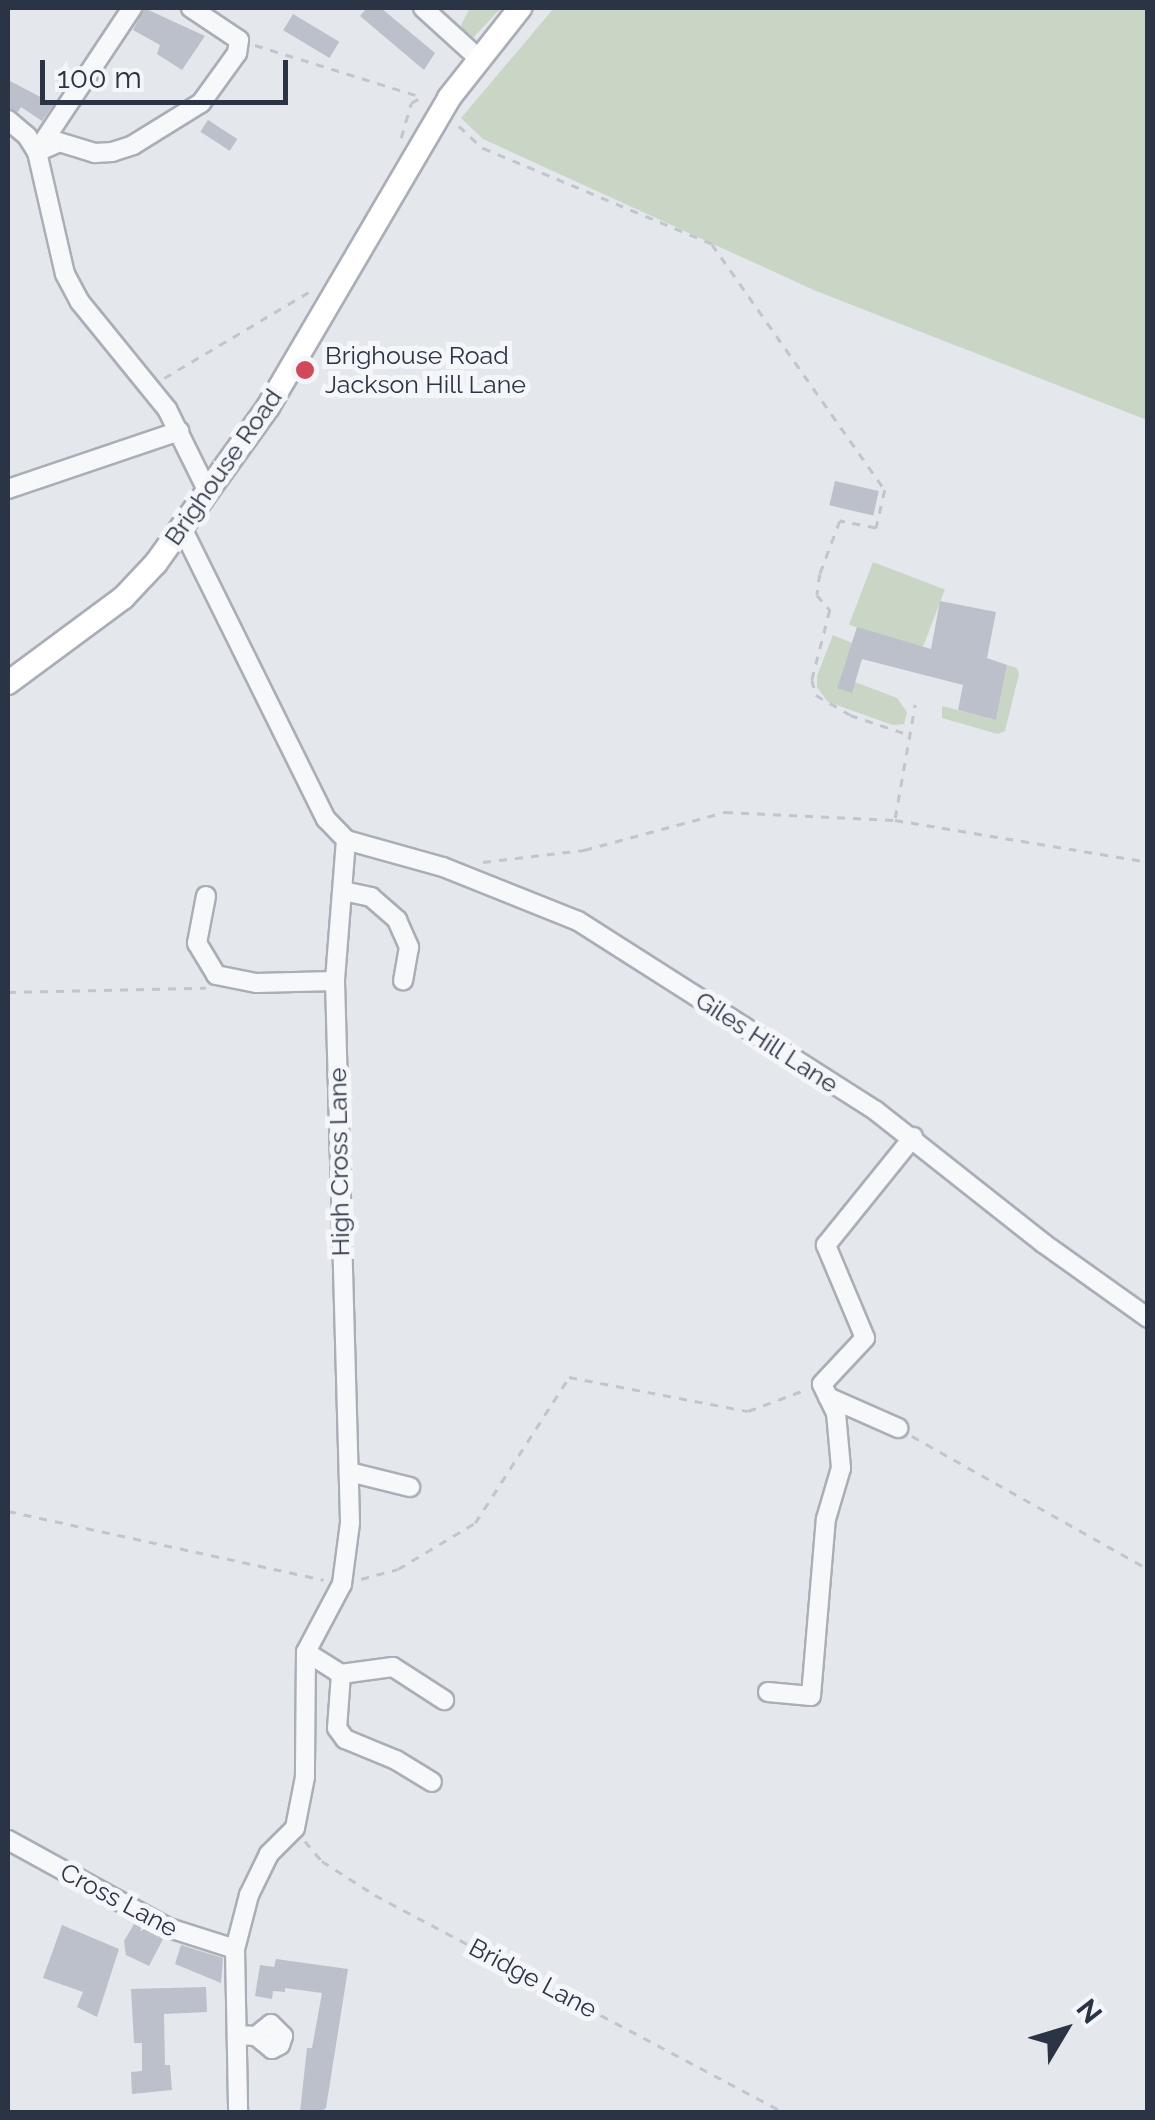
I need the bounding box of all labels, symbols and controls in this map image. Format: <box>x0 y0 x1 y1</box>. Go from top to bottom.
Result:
scale bar <box>45 40 292 102</box>
text: 100 m <box>57 60 142 95</box>
place label: Brighouse Road Jackson Hill Lane <box>325 341 527 400</box>
marker: Brighouse Road Jackson Hill Lane <box>294 359 316 381</box>
street label: Brighouse Road <box>158 383 288 551</box>
street label: Giles Hill Lane <box>690 985 844 1099</box>
street label: High Cross Lane <box>322 1067 356 1257</box>
street label: Cross Lane <box>55 1857 183 1943</box>
street label: Bridge Lane <box>464 1932 602 2024</box>
north arrow <box>1015 1980 1115 2080</box>
text: N <box>1069 1993 1109 2030</box>

